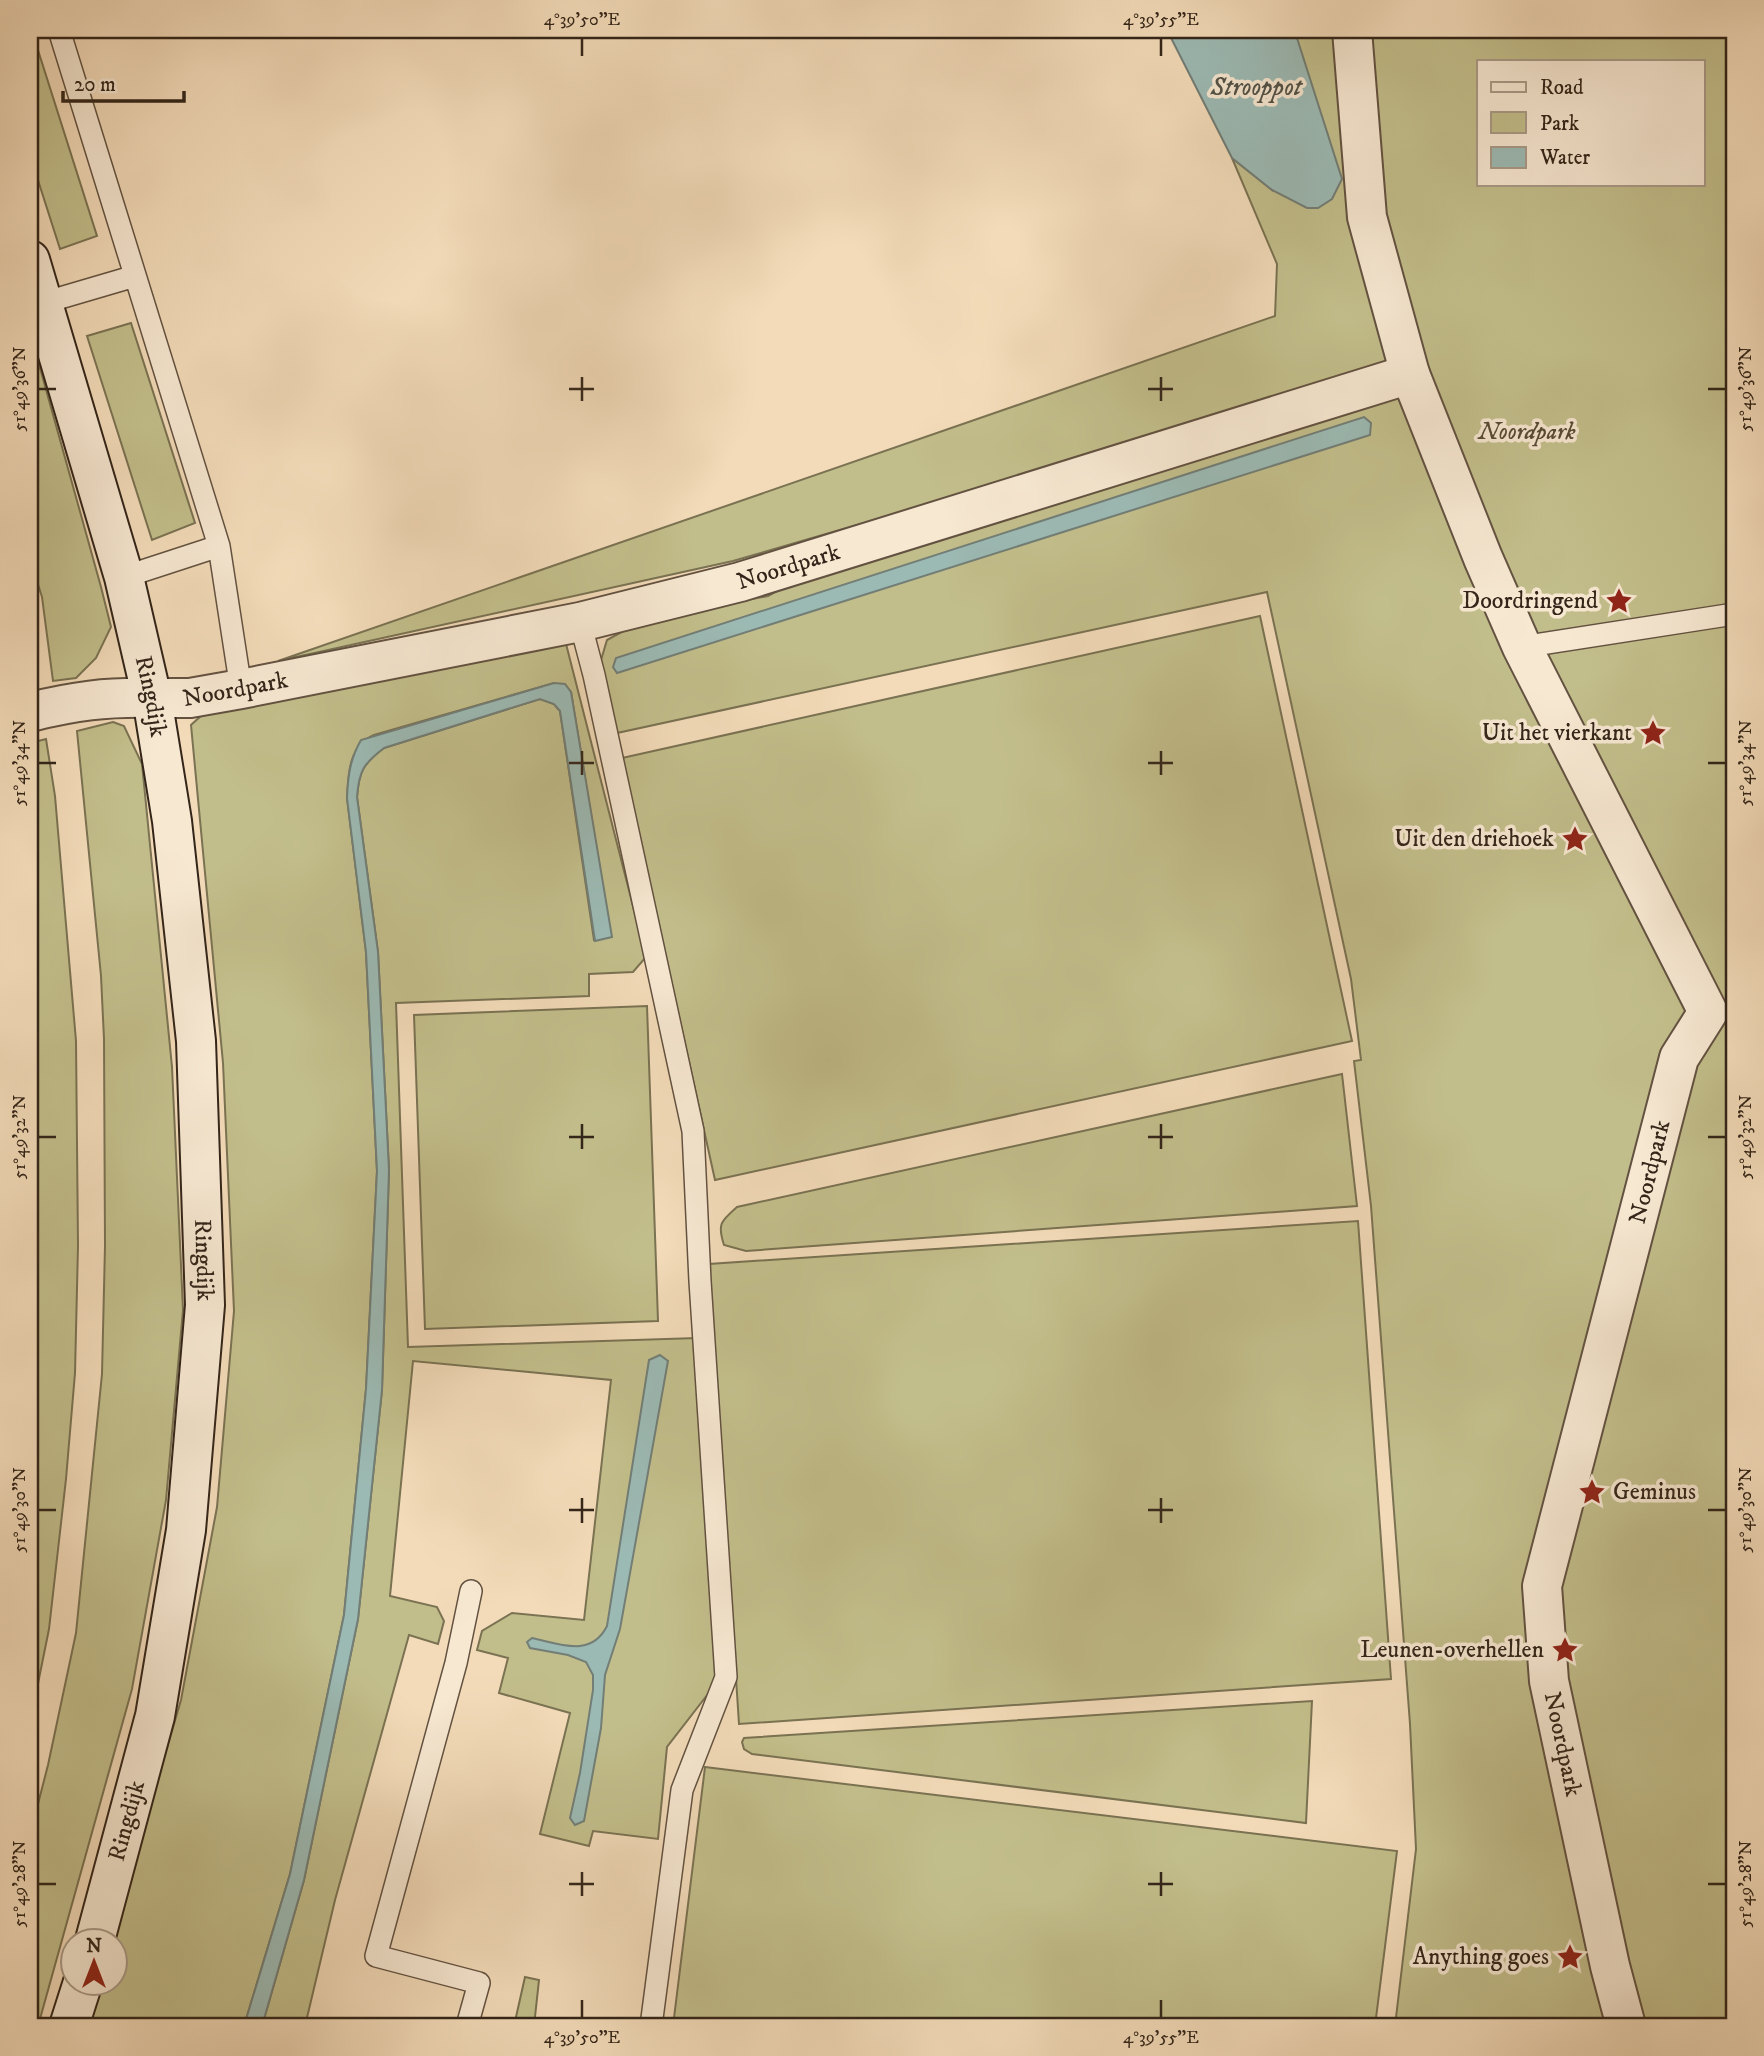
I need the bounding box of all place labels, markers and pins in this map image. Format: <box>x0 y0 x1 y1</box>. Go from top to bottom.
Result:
place label: Doordringend <box>1462 586 1598 616</box>
place icon: Doordringend <box>1604 586 1634 616</box>
place label: Uit het vierkant <box>1482 718 1632 748</box>
place icon: Uit het vierkant <box>1638 718 1668 748</box>
place label: Uit den driehoek <box>1394 824 1554 854</box>
place icon: Uit den driehoek <box>1560 824 1590 854</box>
place icon: Geminus <box>1577 1477 1607 1507</box>
place label: Geminus <box>1613 1477 1696 1507</box>
place label: Leunen-overhellen <box>1360 1635 1544 1665</box>
place icon: Leunen-overhellen <box>1550 1635 1580 1665</box>
place label: Anything goes <box>1413 1942 1549 1972</box>
place icon: Anything goes <box>1555 1942 1585 1972</box>

